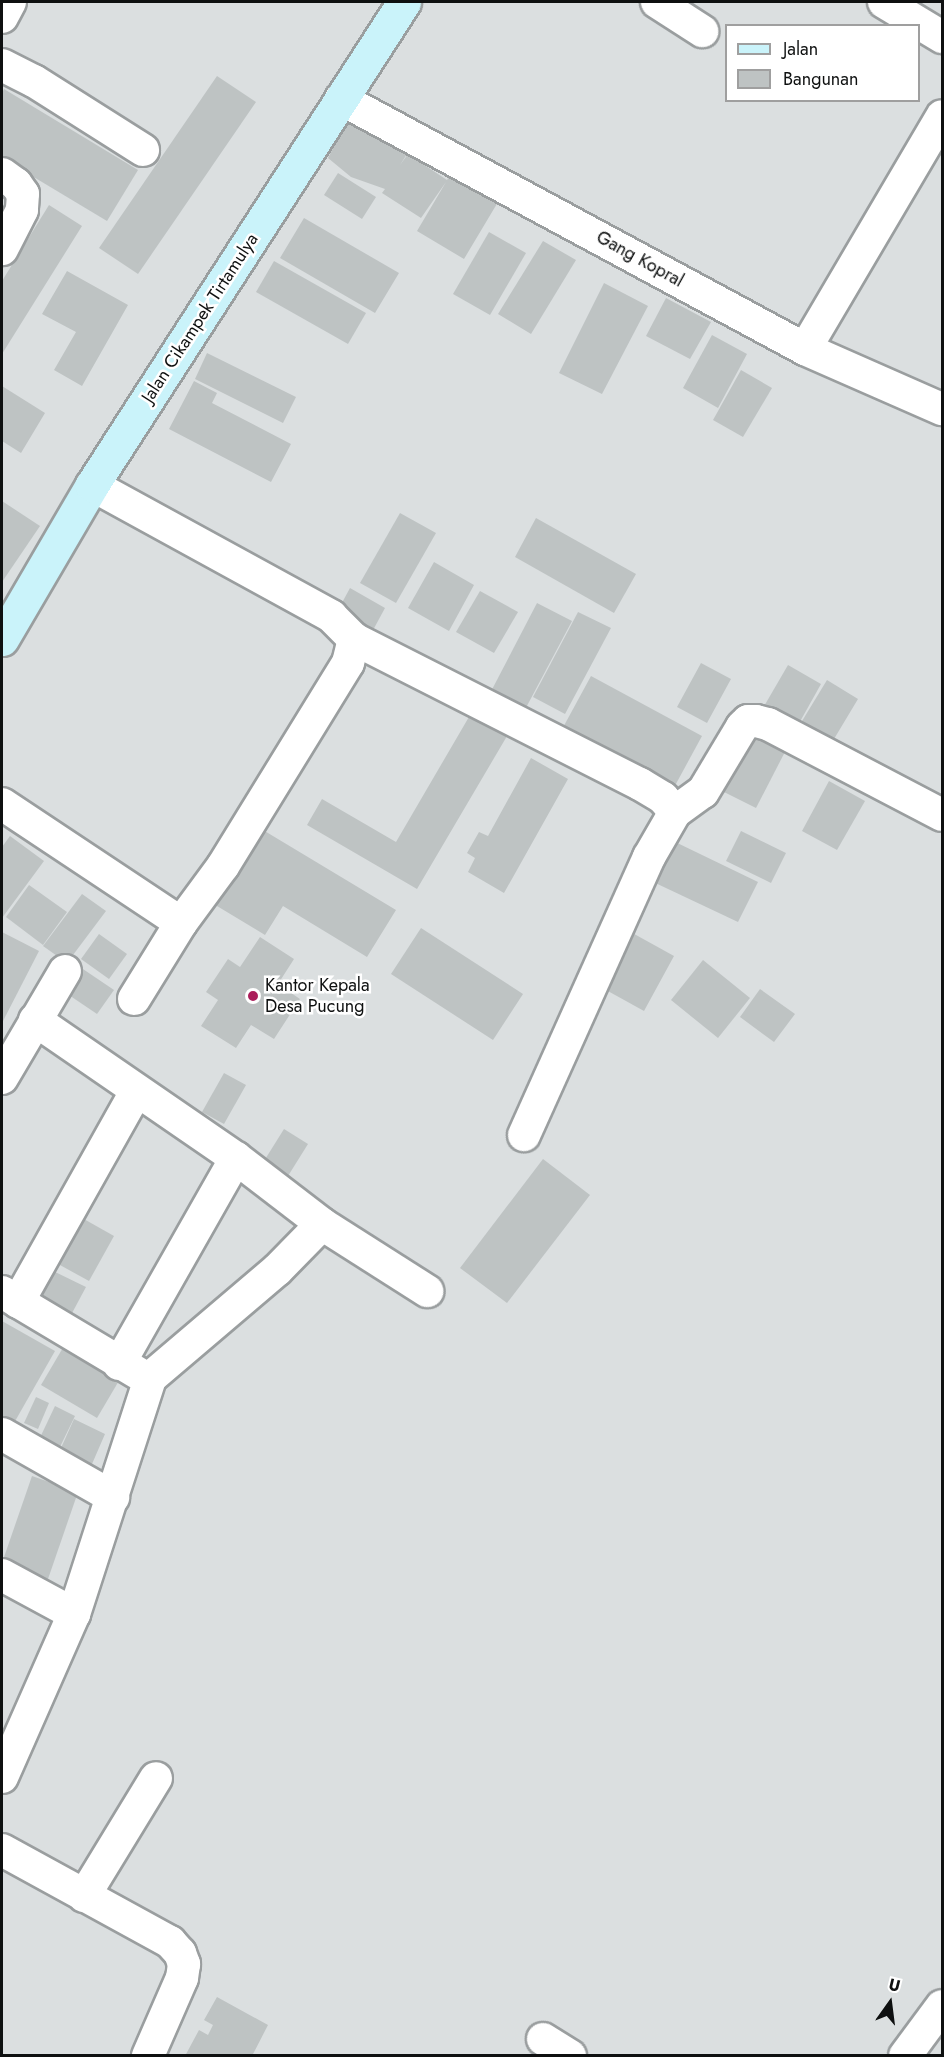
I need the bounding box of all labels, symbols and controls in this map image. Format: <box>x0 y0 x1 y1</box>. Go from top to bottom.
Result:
legend <box>725 24 920 102</box>
text: Jalan <box>783 36 818 62</box>
text: Bangunan <box>783 66 858 92</box>
street label: Gang Kopral <box>593 226 687 292</box>
street label: Jalan Cikampek Tirtamulya <box>137 229 263 407</box>
place label: Kantor Kepala Desa Pucung <box>265 975 370 1018</box>
marker: Kantor Kepala Desa Pucung <box>246 989 260 1003</box>
north arrow <box>860 1973 920 2033</box>
text: U <box>886 1973 903 1998</box>

